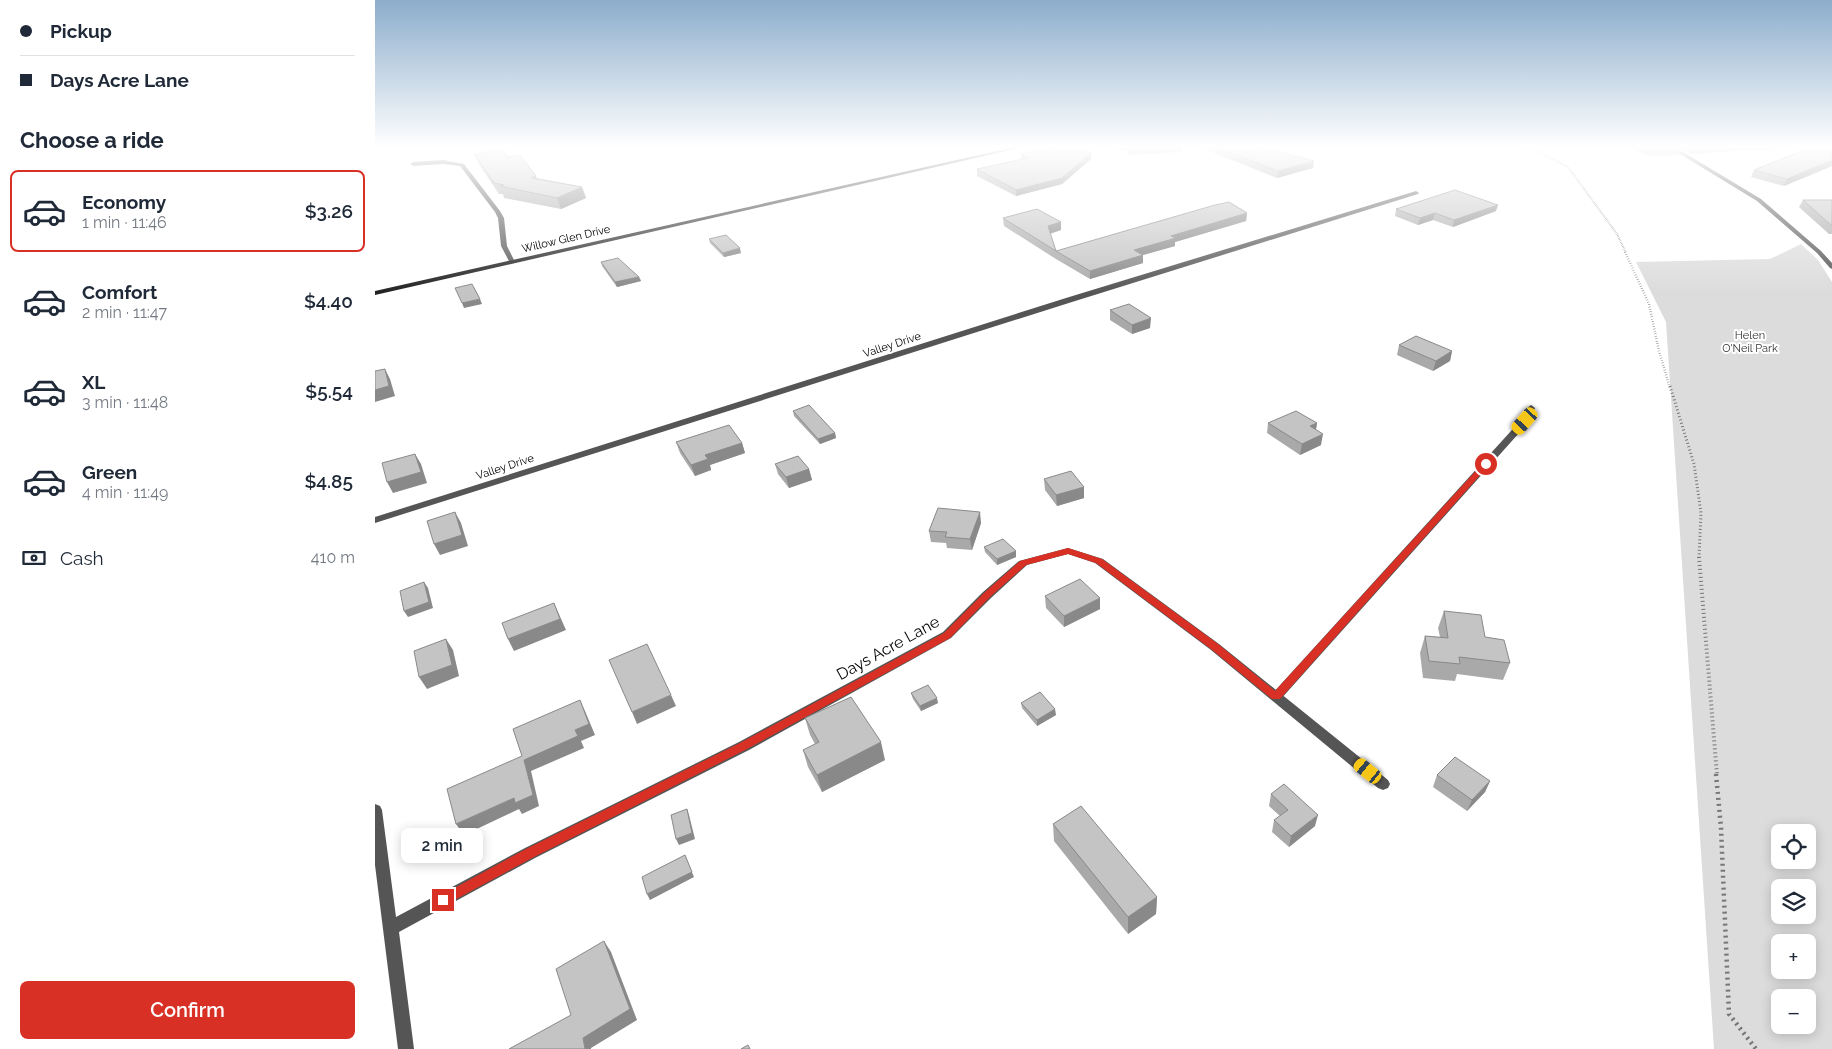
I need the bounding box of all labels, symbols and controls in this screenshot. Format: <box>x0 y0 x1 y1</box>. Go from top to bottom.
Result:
text: Pickup <box>50 20 112 42</box>
text: Days Acre Lane <box>50 69 189 91</box>
text: Choose a ride <box>20 127 164 153</box>
icon: car <box>22 189 67 234</box>
text: Economy <box>82 191 166 213</box>
text: $3.26 <box>305 200 353 222</box>
text: 1 min · 11:46 <box>82 213 167 232</box>
street label: Willow Glen Drive <box>520 222 612 256</box>
icon: car <box>22 279 67 324</box>
text: Comfort <box>82 281 157 303</box>
text: $4.40 <box>304 290 353 312</box>
text: 2 min · 11:47 <box>82 303 167 322</box>
street label: Valley Drive <box>862 329 923 360</box>
park label: Helen O'Neil Park <box>1722 329 1778 355</box>
icon: car <box>22 369 67 414</box>
text: XL <box>82 371 105 393</box>
text: $5.54 <box>305 380 353 402</box>
text: 3 min · 11:48 <box>82 393 168 412</box>
car <box>1509 405 1540 437</box>
street label: Valley Drive <box>475 451 536 482</box>
route start <box>1475 453 1497 475</box>
icon: car <box>22 459 67 504</box>
text: Green <box>82 461 137 483</box>
text: $4.85 <box>304 470 353 492</box>
text: 4 min · 11:49 <box>82 483 168 502</box>
icon: cash <box>20 544 48 572</box>
text: Cash <box>60 547 104 569</box>
text: 410 m <box>311 548 355 567</box>
street label: Days Acre Lane <box>833 612 943 684</box>
car <box>1351 756 1384 786</box>
map controls <box>1771 824 1816 1034</box>
button: locate <box>1771 824 1816 869</box>
callout: 2 min <box>402 828 484 862</box>
text: 2 min <box>422 836 463 855</box>
button: layers <box>1771 879 1816 924</box>
route end <box>432 889 454 911</box>
button: + <box>1771 934 1816 979</box>
button: Confirm <box>20 981 355 1039</box>
button: − <box>1771 989 1816 1034</box>

